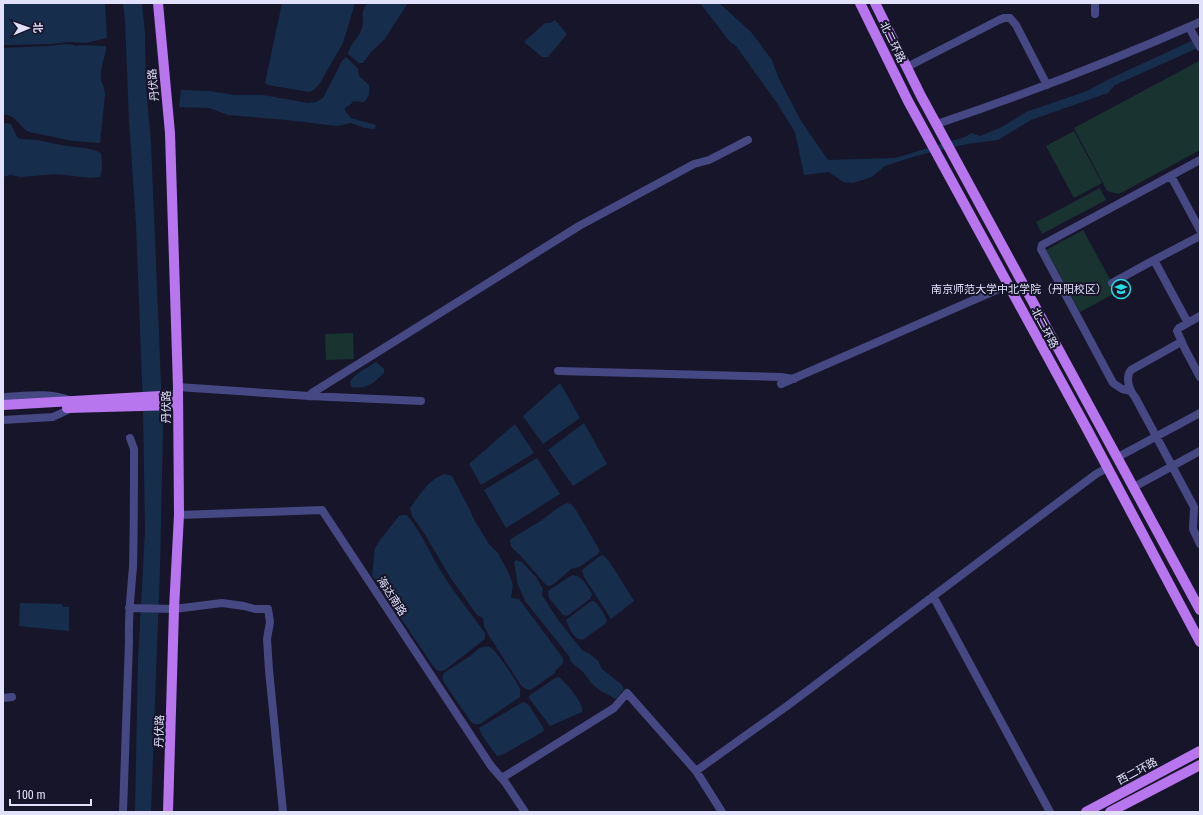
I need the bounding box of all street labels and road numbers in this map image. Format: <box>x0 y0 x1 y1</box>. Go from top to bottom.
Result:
street label: 北二环路 <box>877 20 908 65</box>
street label: 丹伏路 <box>146 68 161 102</box>
street label: 北二环路 <box>1028 306 1061 351</box>
street label: 丹伏路 <box>160 391 173 424</box>
street label: 海达南路 <box>374 574 409 618</box>
street label: 丹伏路 <box>152 714 167 748</box>
street label: 西二环路 <box>1115 755 1160 788</box>

